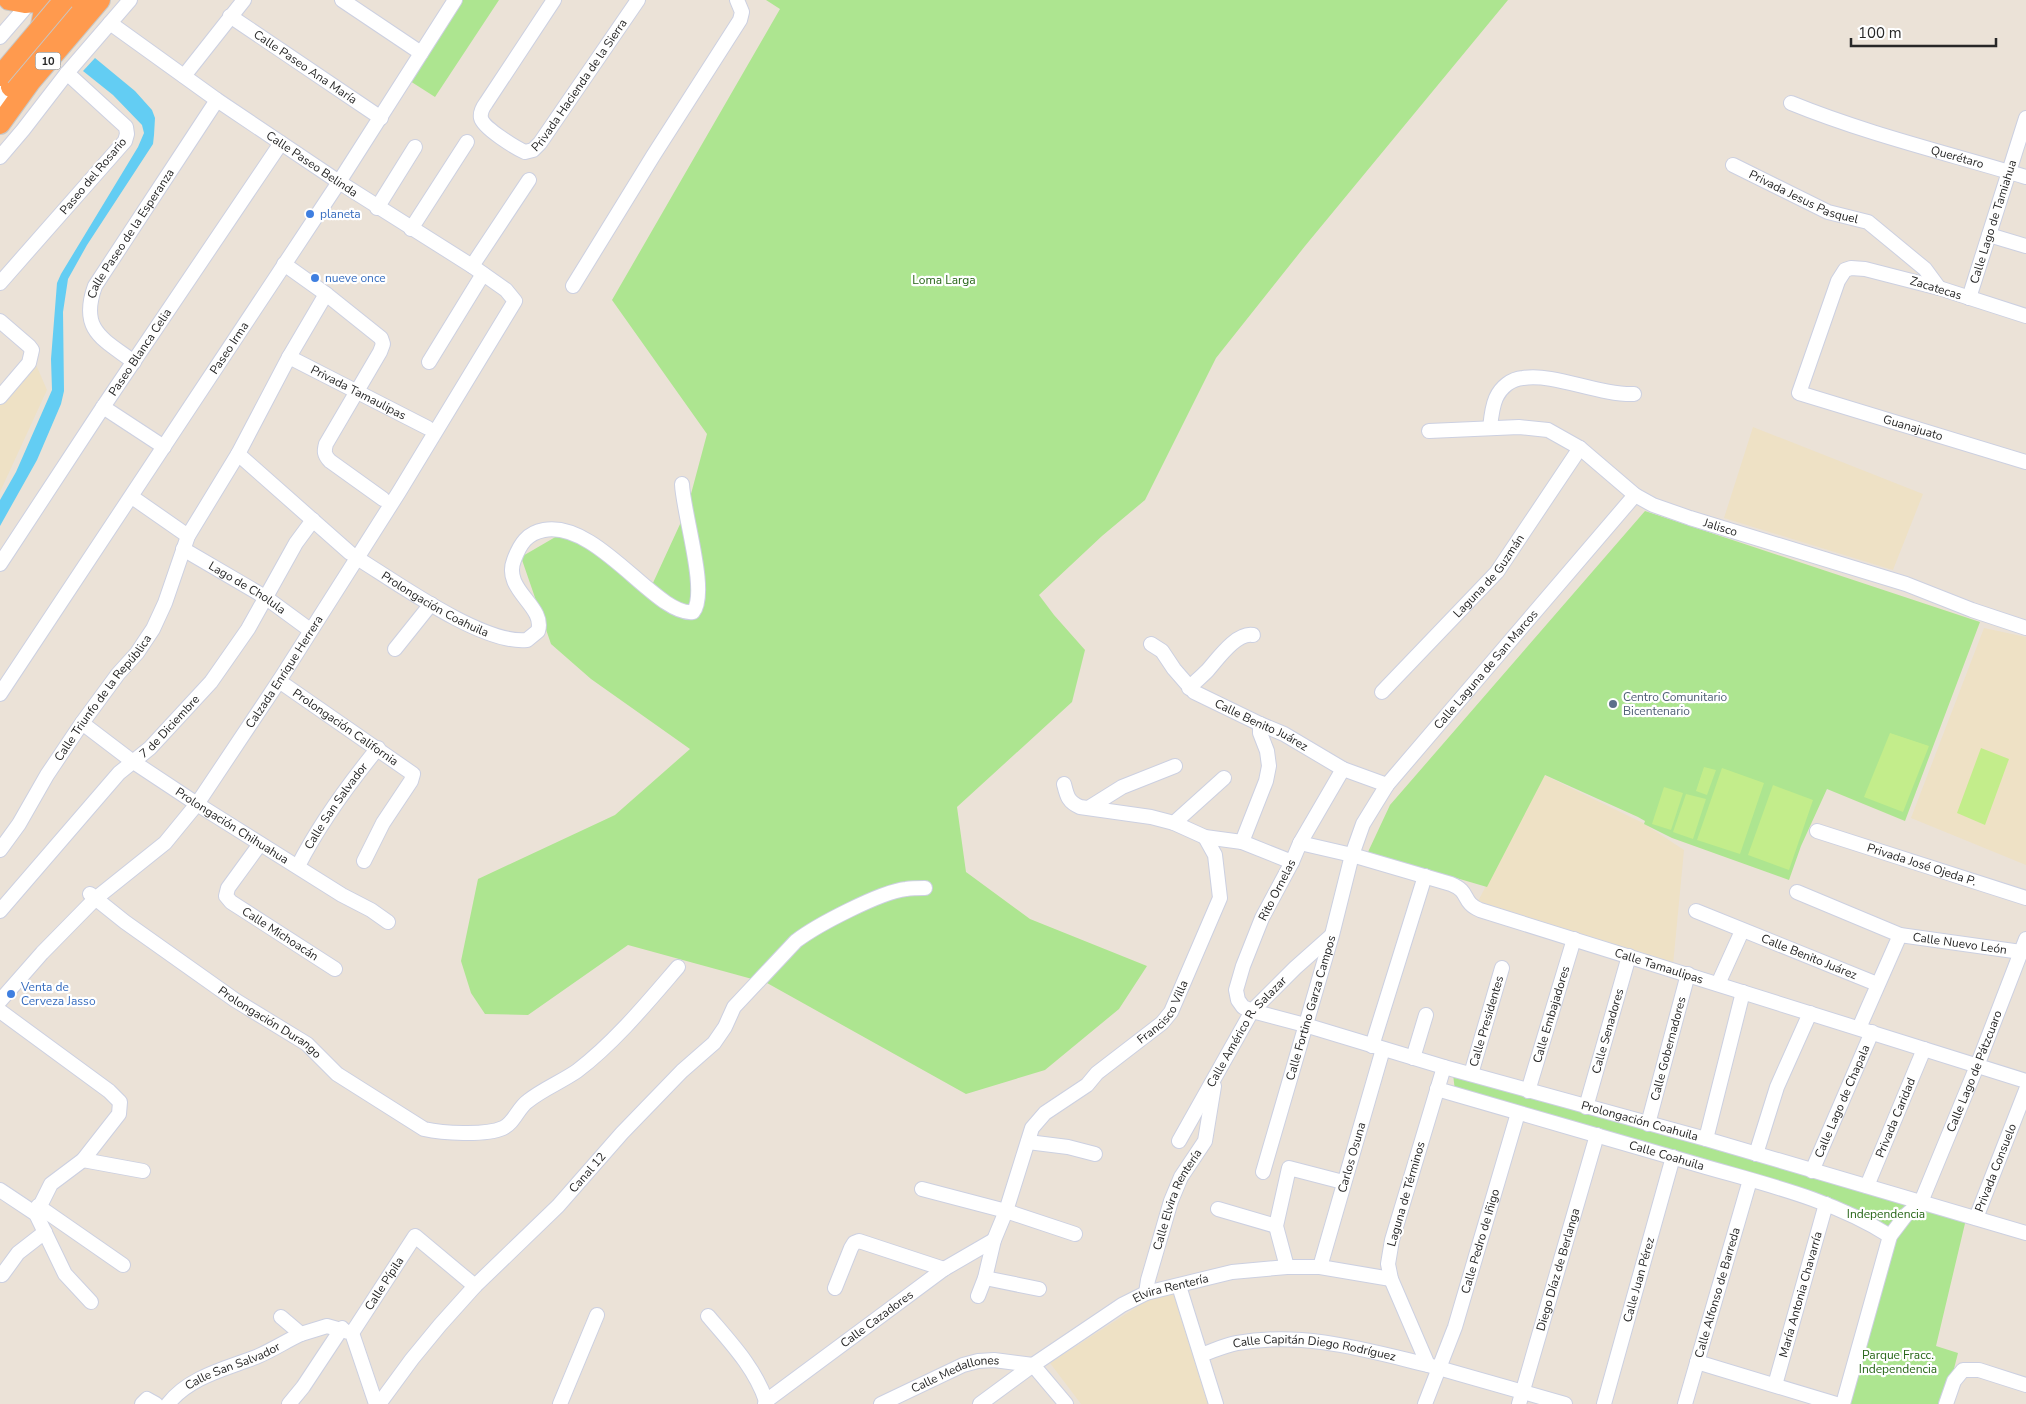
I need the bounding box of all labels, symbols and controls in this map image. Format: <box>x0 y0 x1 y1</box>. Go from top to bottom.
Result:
scale bar <box>1851 15 1996 47</box>
street label: Privada Hacienda de la Sierra <box>528 16 631 155</box>
text: 100 m <box>1858 23 1902 43</box>
street label: Calle Paseo Ana María <box>251 26 360 108</box>
road number: 10 <box>36 52 60 70</box>
street label: Calle Paseo Belinda <box>263 127 361 201</box>
street label: Paseo del Rosario <box>56 134 130 218</box>
street label: Querétaro <box>1929 142 1986 172</box>
street label: Calle Lago de Tamiahua <box>1966 158 2020 286</box>
street label: Calle Paseo de la Esperanza <box>84 166 178 300</box>
street label: Privada Jesus Pasquel <box>1746 166 1861 227</box>
place label: planeta <box>320 206 361 222</box>
marker: planeta <box>304 208 316 220</box>
place label: nueve once <box>325 270 386 286</box>
marker: nueve once <box>309 272 321 284</box>
park label: Loma Larga <box>912 272 976 288</box>
street label: Zacatecas <box>1908 273 1964 304</box>
street label: Paseo Blanca Celia <box>105 305 175 399</box>
street label: Paseo Irma <box>206 319 252 377</box>
street label: Privada Tamaulipas <box>308 361 409 424</box>
street label: Guanajuato <box>1881 411 1945 444</box>
street label: Jalisco <box>1701 514 1740 540</box>
street label: Laguna de Guzmán <box>1450 531 1528 621</box>
street label: Lago de Cholula <box>206 558 289 618</box>
street label: Prolongación Coahuila <box>378 568 491 640</box>
street label: Calle Laguna de San Marcos <box>1430 606 1542 733</box>
street label: Calzada Enrique Herrera <box>242 612 327 731</box>
street label: Calle Triunfo de la República <box>51 631 155 764</box>
street label: Prolongación California <box>290 685 402 769</box>
place label: Centro Comunitario Bicentenario <box>1623 689 1728 719</box>
street label: 7 de Diciembre <box>136 692 203 762</box>
street label: Calle Benito Juárez <box>1212 695 1311 755</box>
marker: Centro Comunitario Bicentenario <box>1607 698 1619 710</box>
street label: Calle San Salvador <box>301 759 372 852</box>
street label: Prolongación Chihuahua <box>172 784 292 868</box>
street label: Privada José Ojeda P. <box>1865 840 1978 890</box>
street label: Rito Ornelas <box>1255 856 1299 924</box>
street label: Calle Michoacán <box>239 903 322 964</box>
street label: Calle Nuevo León <box>1912 929 2008 958</box>
street label: Calle Benito Juárez <box>1759 930 1860 983</box>
street label: Calle Fortino Garza Campos <box>1282 933 1340 1082</box>
street label: Calle Tamaulipas <box>1612 945 1706 988</box>
street label: Calle Embajadores <box>1529 964 1573 1065</box>
street label: Calle Américo R. Salazar <box>1203 972 1291 1090</box>
street label: Calle Presidentes <box>1466 974 1507 1069</box>
street label: Francisco Villa <box>1134 978 1192 1047</box>
place label: Venta de Cerveza Jasso <box>20 979 96 1009</box>
street label: Prolongación Durango <box>215 982 325 1062</box>
street label: Calle Senadores <box>1588 986 1627 1075</box>
marker: Venta de Cerveza Jasso <box>5 988 17 1000</box>
street label: Calle Gobernadores <box>1647 995 1690 1102</box>
street label: Calle Lago de Pátzcuaro <box>1943 1008 2006 1134</box>
street label: Calle Lago de Chapala <box>1811 1042 1874 1160</box>
street label: Privada Caridad <box>1872 1075 1919 1160</box>
street label: Prolongación Coahuila <box>1579 1097 1700 1145</box>
street label: Carlos Osuna <box>1334 1120 1369 1195</box>
street label: Privada Consuelo <box>1971 1121 2020 1214</box>
street label: Calle Coahuila <box>1627 1137 1706 1174</box>
street label: Laguna de Términos <box>1383 1139 1429 1248</box>
street label: Calle Elvira Rentería <box>1149 1146 1205 1252</box>
street label: Canal 12 <box>565 1149 609 1196</box>
street label: Calle Pedro de Iñigo <box>1457 1187 1503 1296</box>
street label: Diego Díaz de Berlanga <box>1533 1206 1583 1333</box>
park label: Independencia <box>1847 1206 1925 1222</box>
street label: Calle Alfonso de Barreda <box>1691 1225 1744 1360</box>
street label: María Antonia Chavarría <box>1775 1230 1826 1359</box>
street label: Calle Juan Pérez <box>1619 1235 1658 1324</box>
street label: Calle Pípila <box>361 1254 407 1313</box>
street label: Elvira Rentería <box>1130 1270 1210 1306</box>
street label: Calle Cazadores <box>837 1286 917 1351</box>
street label: Calle Capitán Diego Rodríguez <box>1231 1331 1398 1365</box>
street label: Calle San Salvador <box>182 1338 284 1394</box>
park label: Parque Fracc. Independencia <box>1859 1347 1937 1377</box>
street label: Calle Medallones <box>908 1352 1001 1397</box>

